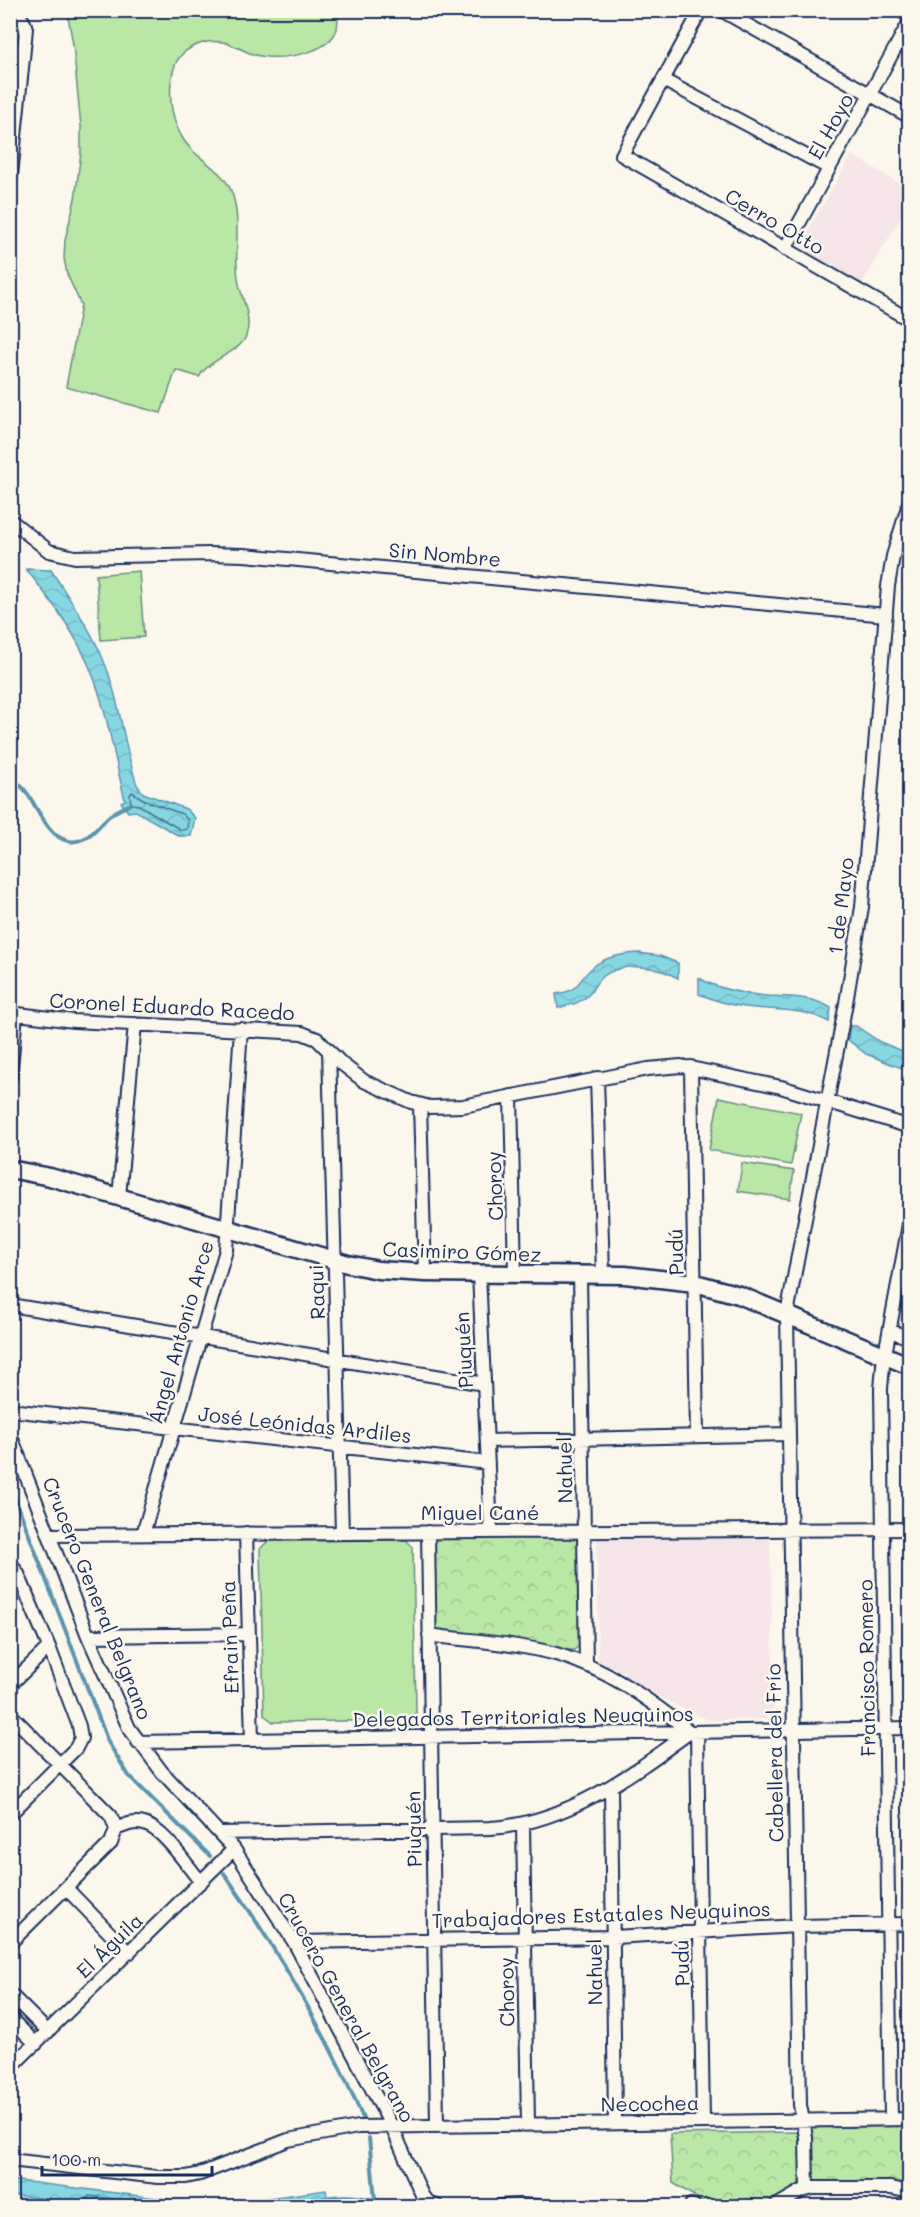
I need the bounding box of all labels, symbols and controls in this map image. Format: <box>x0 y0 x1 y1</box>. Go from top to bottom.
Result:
street label: El Hoyo <box>801 88 859 163</box>
street label: Cerro Otto <box>721 182 829 260</box>
street label: Sin Nombre <box>388 536 502 572</box>
street label: 1 de Mayo <box>821 856 859 956</box>
street label: Coronel Eduardo Racedo <box>49 987 295 1025</box>
street label: Choroy <box>480 1151 508 1221</box>
street label: Pudú <box>662 1228 688 1276</box>
street label: Casimiro Gómez <box>382 1235 542 1267</box>
street label: Ángel Antonio Arce <box>141 1237 219 1427</box>
street label: Raqui <box>302 1264 330 1320</box>
street label: Piuquén <box>448 1311 478 1389</box>
street label: José Leónidas Ardiles <box>197 1400 413 1448</box>
street label: Nahuel <box>550 1436 578 1504</box>
street label: Crucero General Belgrano <box>37 1473 159 1723</box>
street label: Miguel Cané <box>421 1499 539 1525</box>
street label: Francisco Romero <box>851 1579 881 1757</box>
street label: Efrain Peña <box>214 1580 244 1694</box>
street label: Cabellera del Frío <box>759 1663 789 1843</box>
street label: Delegados Territoriales Neuquinos <box>352 1700 694 1732</box>
street label: Piuquén <box>399 1791 427 1867</box>
street label: Crucero General Belgrano <box>273 1887 421 2127</box>
street label: Trabajadores Estatales Neuquinos <box>431 1895 771 1933</box>
street label: El Águila <box>70 1907 148 1983</box>
street label: Nahuel <box>580 1938 608 2006</box>
street label: Pudú <box>668 1939 694 1987</box>
street label: Choroy <box>492 1957 520 2027</box>
street label: Necochea <box>600 2089 700 2117</box>
scale bar <box>42 2139 212 2177</box>
text: 100 m <box>51 2147 101 2171</box>

